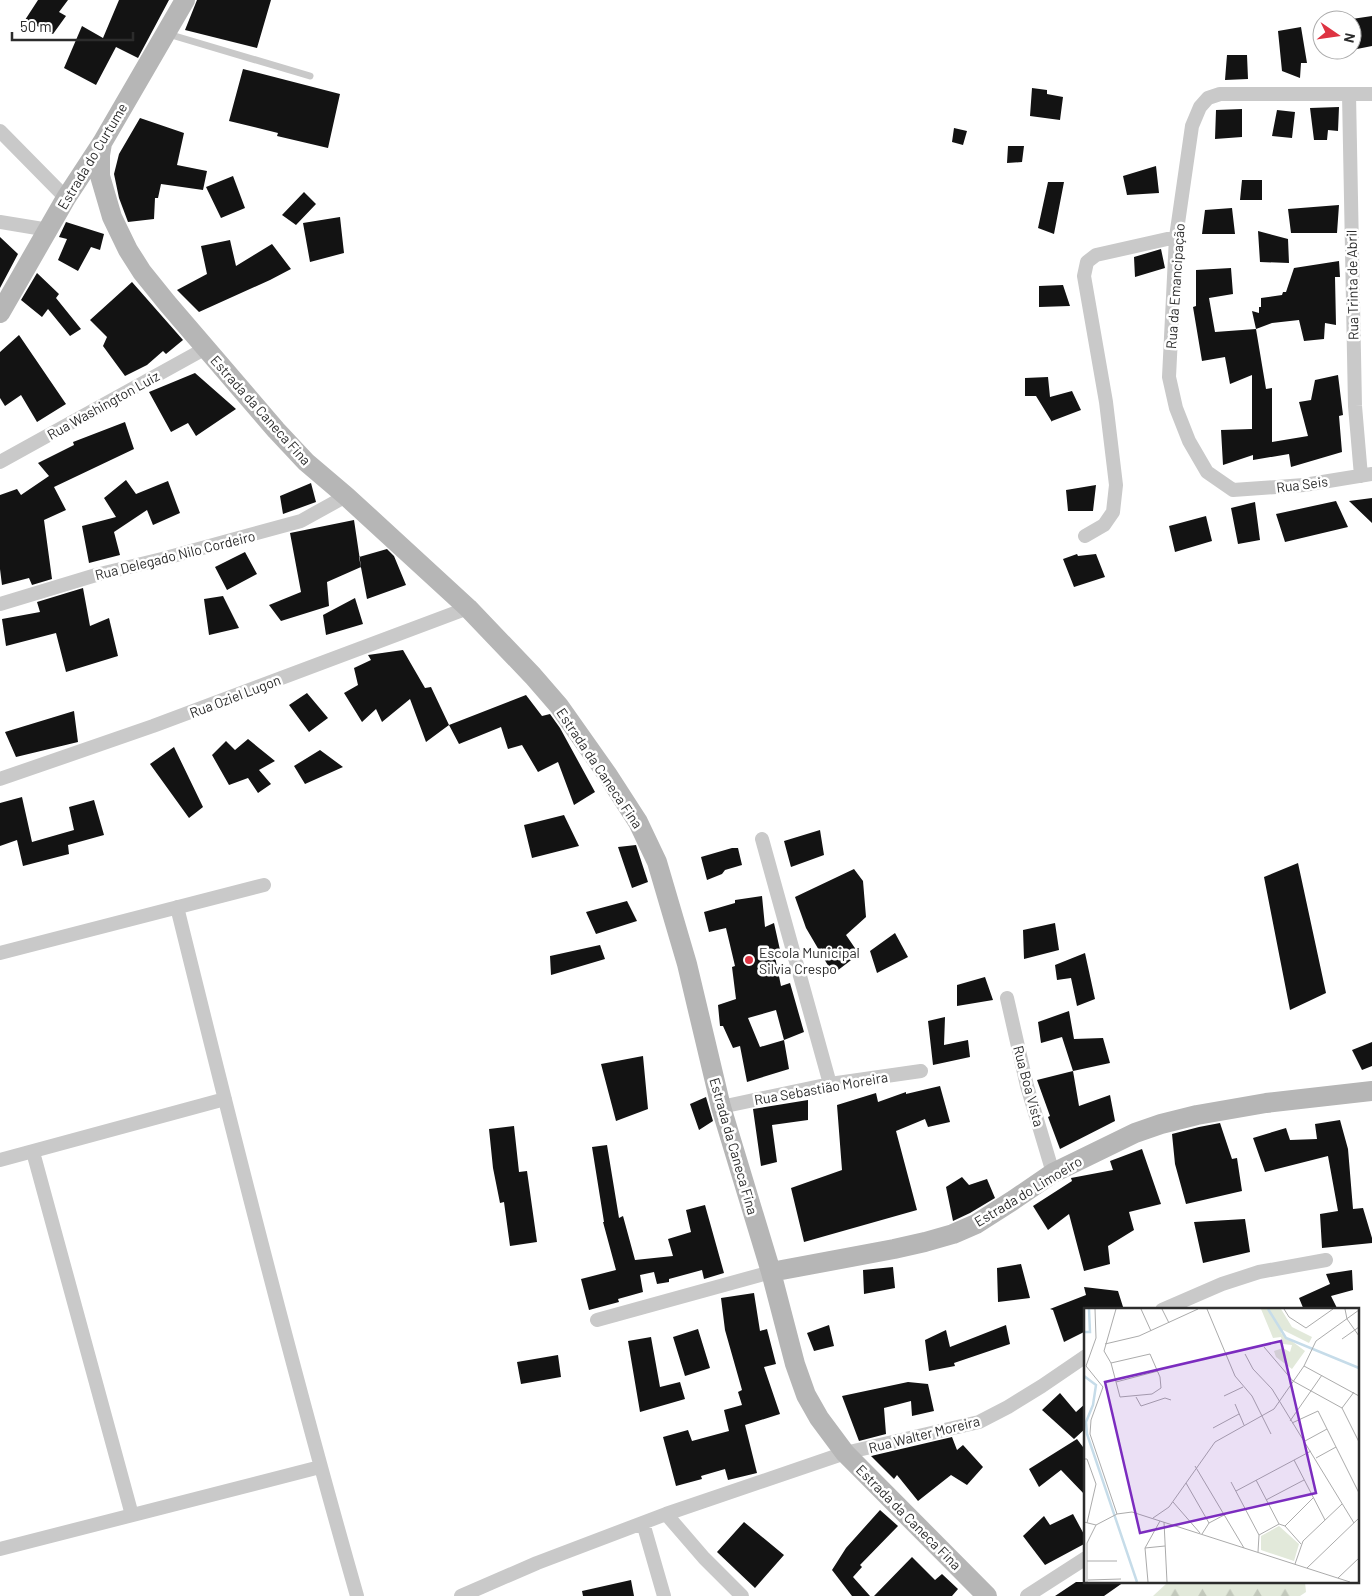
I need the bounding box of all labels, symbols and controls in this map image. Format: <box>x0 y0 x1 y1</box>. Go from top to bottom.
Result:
scale bar <box>12 10 134 42</box>
north arrow <box>1312 10 1362 60</box>
text: 50 m <box>20 17 52 35</box>
text: N <box>1341 32 1359 44</box>
street label: Estrada do Curtume <box>54 100 130 212</box>
street label: Rua da Emancipação <box>1162 223 1188 349</box>
street label: Rua Trinta de Abril <box>1343 230 1361 340</box>
street label: Estrada da Caneca Fina <box>207 352 315 468</box>
street label: Rua Washington Luiz <box>44 367 162 443</box>
street label: Rua Seis <box>1275 472 1329 496</box>
street label: Rua Delegado Nilo Cordeiro <box>93 527 257 583</box>
street label: Rua Oziel Lugon <box>187 671 283 721</box>
street label: Estrada da Caneca Fina <box>553 705 647 831</box>
place label: Escola Municipal Silvia Crespo <box>759 944 860 977</box>
marker: Escola Municipal Silvia Crespo <box>743 954 755 966</box>
street label: Rua Boa Vista <box>1010 1044 1048 1128</box>
street label: Rua Sebastião Moreira <box>753 1068 889 1108</box>
street label: Estrada da Caneca Fina <box>706 1076 762 1216</box>
street label: Estrada do Limoeiro <box>971 1152 1085 1230</box>
inset map <box>1084 1308 1360 1584</box>
street label: Rua Walter Moreira <box>867 1412 981 1456</box>
street label: Estrada da Caneca Fina <box>853 1461 965 1573</box>

